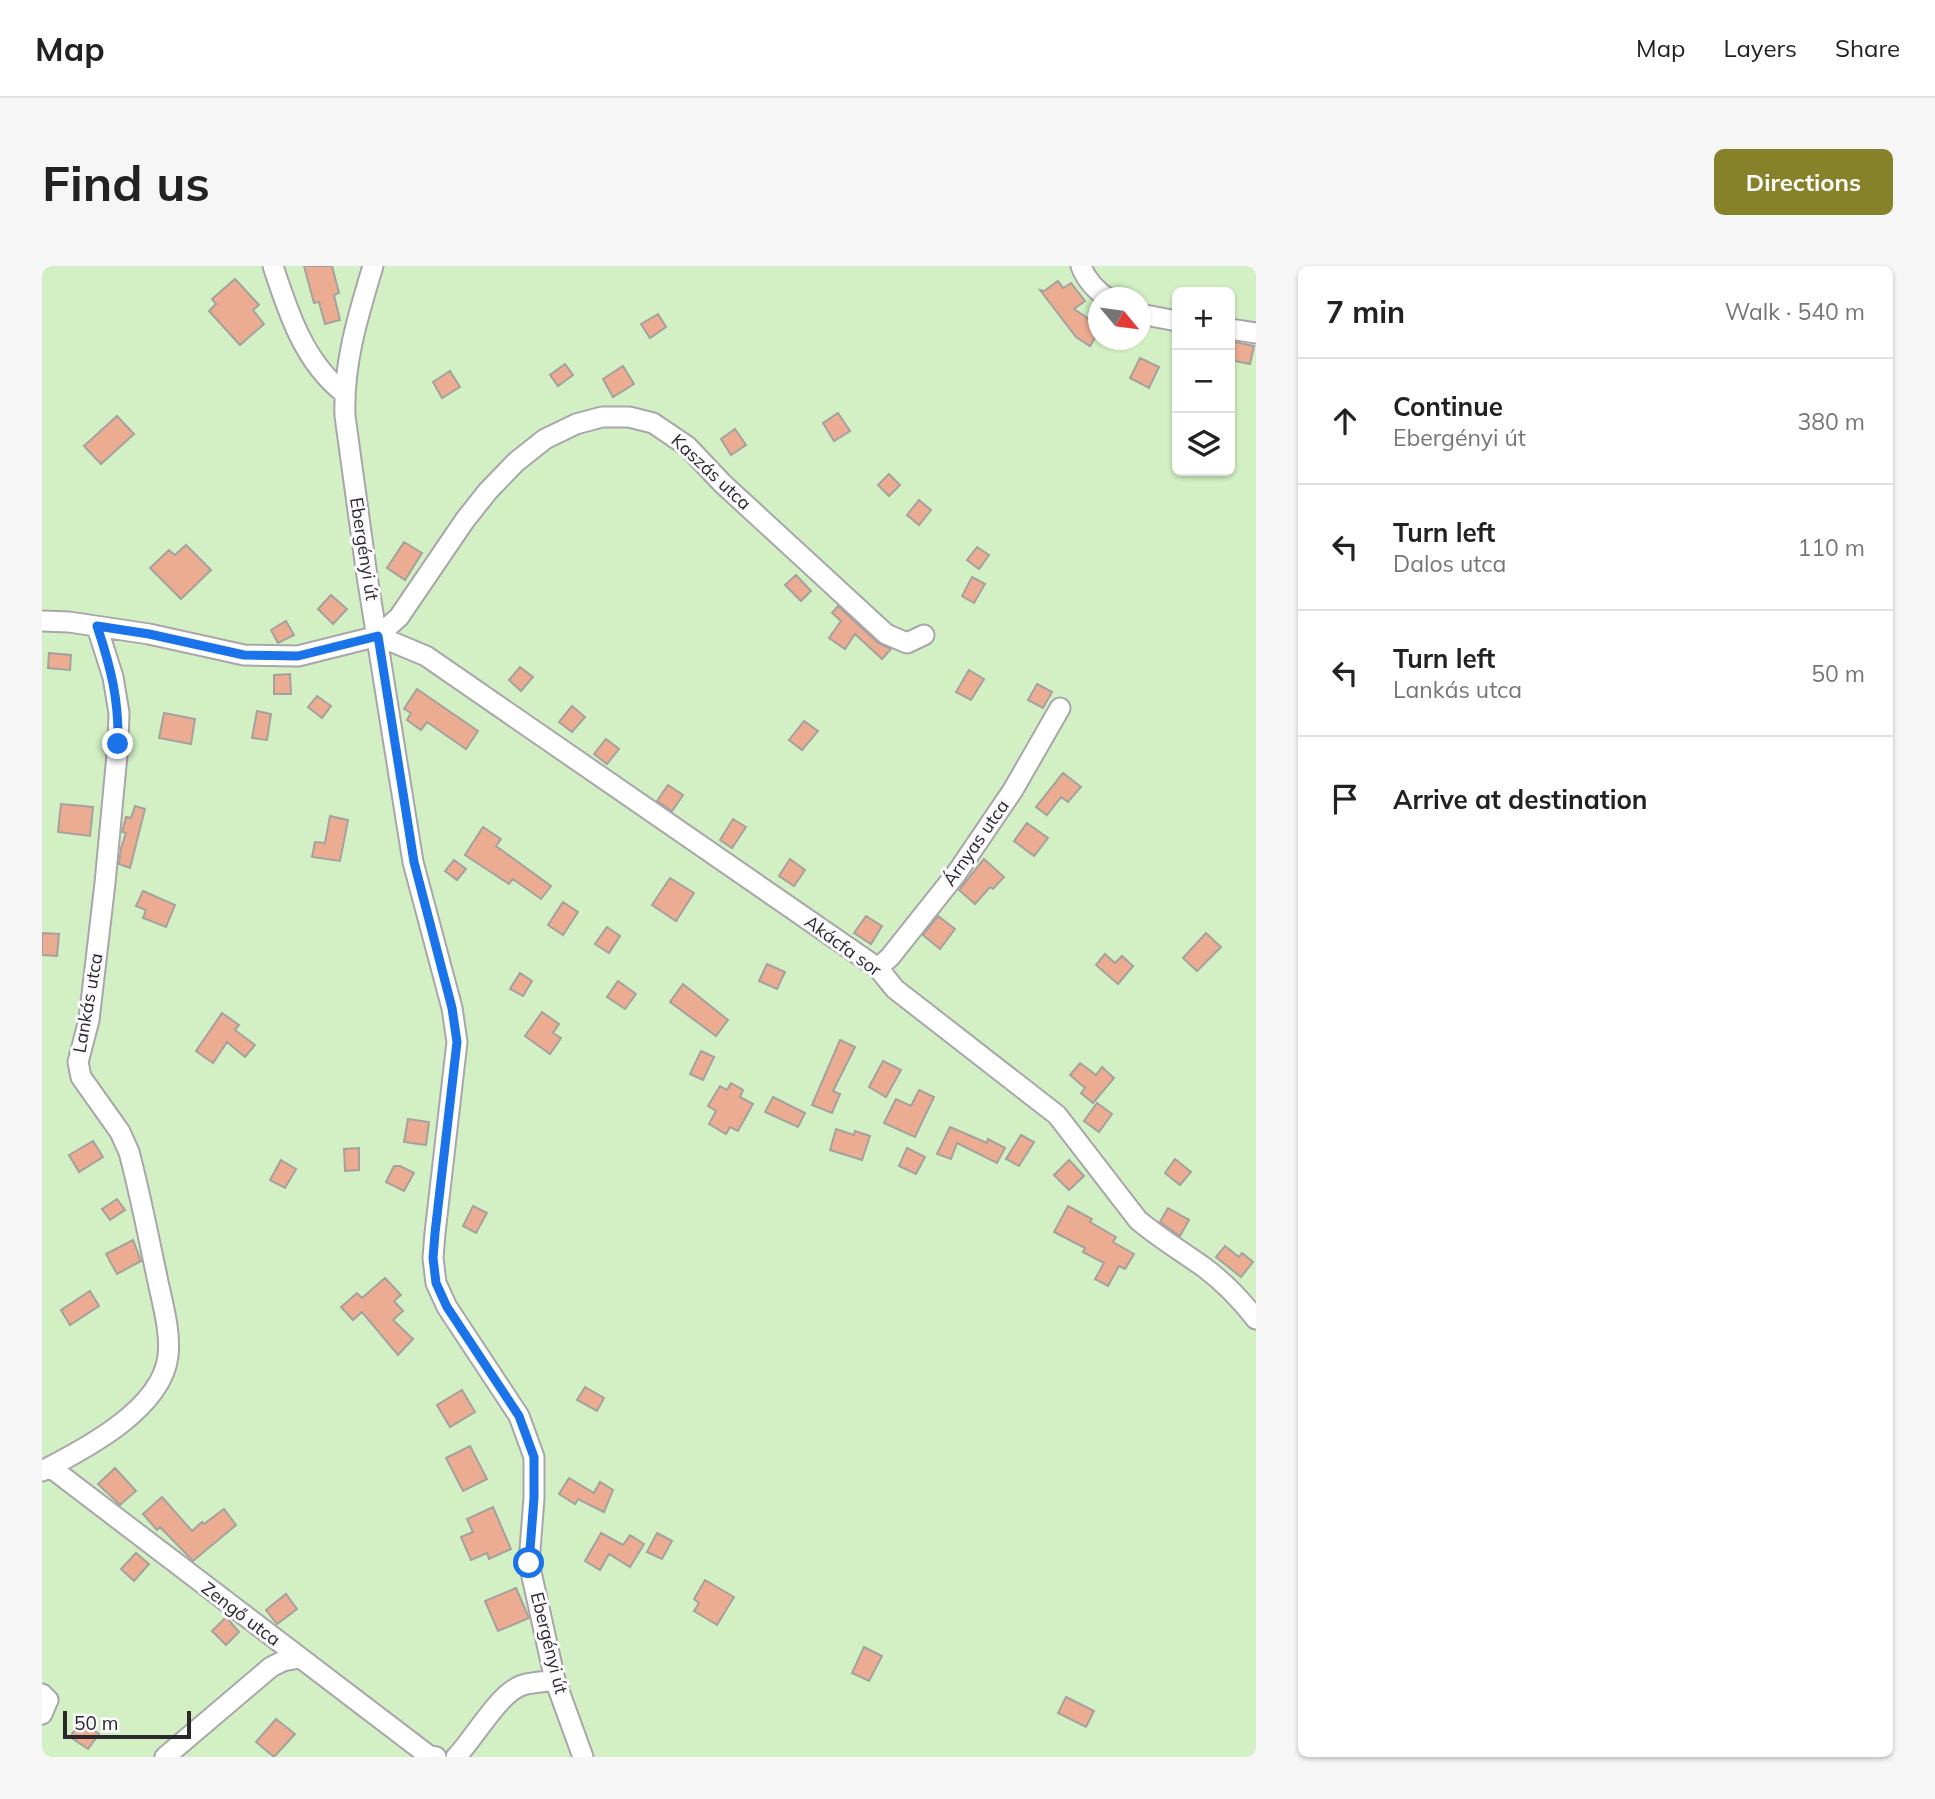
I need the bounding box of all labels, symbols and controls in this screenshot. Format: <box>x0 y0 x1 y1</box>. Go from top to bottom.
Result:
text: Map <box>35 28 105 69</box>
text: Map <box>1636 33 1685 63</box>
text: Layers <box>1723 33 1797 63</box>
text: Share <box>1835 33 1900 63</box>
button: Directions <box>1714 149 1893 215</box>
text: Find us <box>42 152 210 213</box>
north arrow <box>1088 287 1151 350</box>
map controls <box>1172 287 1235 476</box>
button: + <box>1172 287 1235 350</box>
text: 7 min <box>1326 293 1405 331</box>
text: Walk · 540 m <box>1725 297 1865 326</box>
button: − <box>1172 350 1235 413</box>
text: Continue <box>1393 390 1503 423</box>
icon: ahead <box>1326 402 1364 440</box>
text: 380 m <box>1797 407 1865 436</box>
button: layers <box>1172 413 1235 476</box>
text: Ebergényi út <box>1393 423 1526 452</box>
street label: Kaszás utca <box>667 429 756 515</box>
street label: Ebergényi út <box>345 496 384 602</box>
text: Turn left <box>1393 516 1495 549</box>
icon: left <box>1326 528 1364 566</box>
text: 110 m <box>1797 533 1865 562</box>
text: Dalos utca <box>1393 549 1506 578</box>
text: Turn left <box>1393 642 1495 675</box>
icon: left <box>1326 654 1364 692</box>
text: 50 m <box>1811 659 1865 688</box>
text: Lankás utca <box>1393 675 1522 704</box>
route end <box>102 728 133 759</box>
icon: arrive <box>1326 780 1364 818</box>
text: Arrive at destination <box>1393 783 1648 816</box>
street label: Árnyas utca <box>937 795 1014 890</box>
street label: Akácfa sor <box>800 910 887 981</box>
street label: Lankás utca <box>67 951 108 1055</box>
route start <box>513 1547 544 1578</box>
street label: Zengő utca <box>197 1576 285 1651</box>
street label: Ebergényi út <box>526 1590 573 1696</box>
scale bar <box>63 1708 191 1740</box>
text: 50 m <box>74 1711 118 1735</box>

